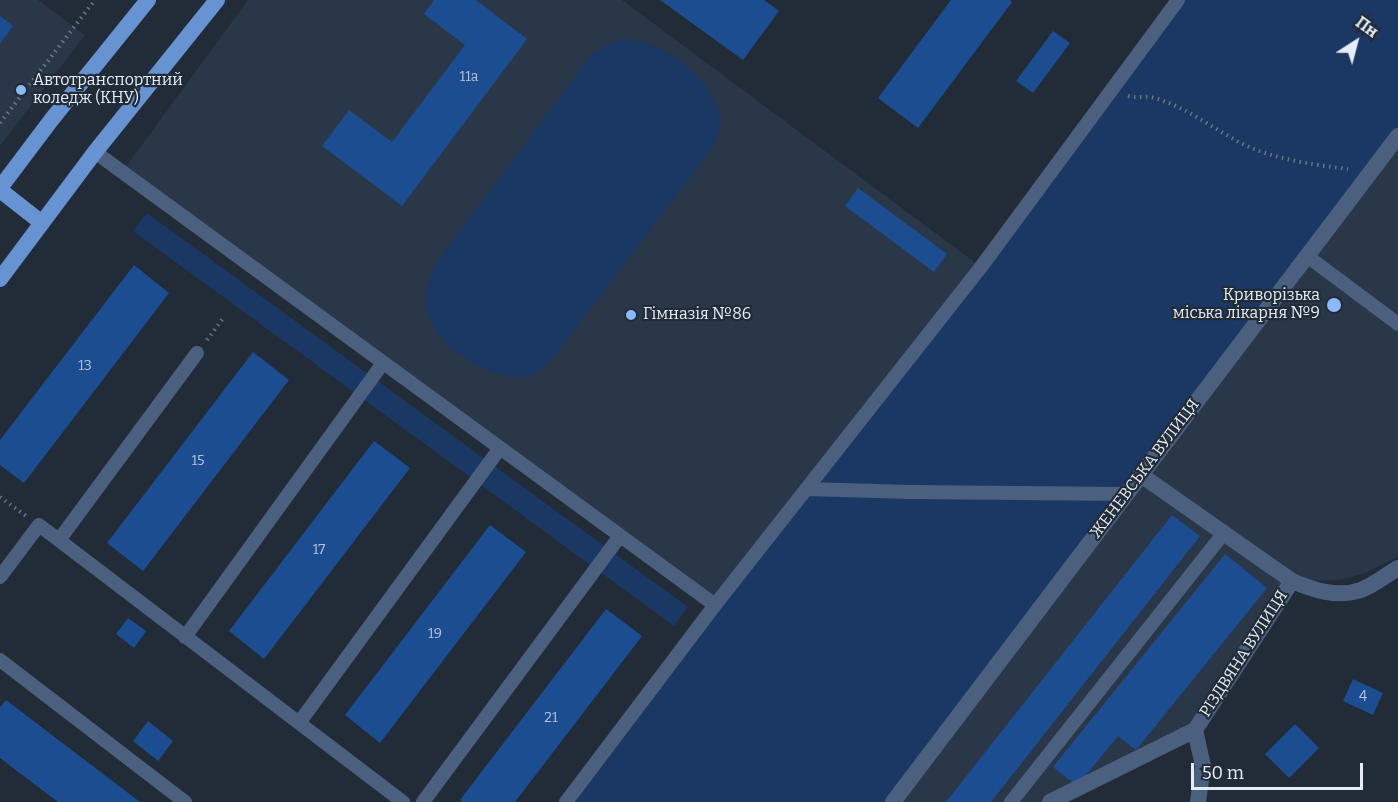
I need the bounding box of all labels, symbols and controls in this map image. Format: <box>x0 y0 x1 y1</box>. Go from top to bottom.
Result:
north arrow <box>1326 12 1386 72</box>
text: Пн <box>1352 13 1382 42</box>
house number: 11а <box>459 69 479 85</box>
place label: Автотранспортний коледж (КНУ) <box>33 71 183 109</box>
marker: Автотранспортний коледж (КНУ) <box>14 83 28 97</box>
place label: Криворізька міська лікарня №9 <box>1173 286 1320 324</box>
marker: Криворізька міська лікарня №9 <box>1325 296 1343 314</box>
place label: Гімназія №86 <box>643 305 751 325</box>
marker: Гімназія №86 <box>624 308 638 322</box>
house number: 13 <box>78 358 92 374</box>
street label: ЖЕНЕВСЬКА ВУЛИЦЯ <box>1086 396 1204 542</box>
house number: 15 <box>191 453 205 469</box>
house number: 17 <box>313 542 325 558</box>
street label: РІЗДВЯНА ВУЛИЦЯ <box>1196 587 1292 721</box>
house number: 19 <box>428 626 442 642</box>
house number: 4 <box>1359 689 1367 705</box>
house number: 21 <box>544 710 558 726</box>
scale bar <box>1194 751 1366 789</box>
text: 50 m <box>1202 762 1244 784</box>

